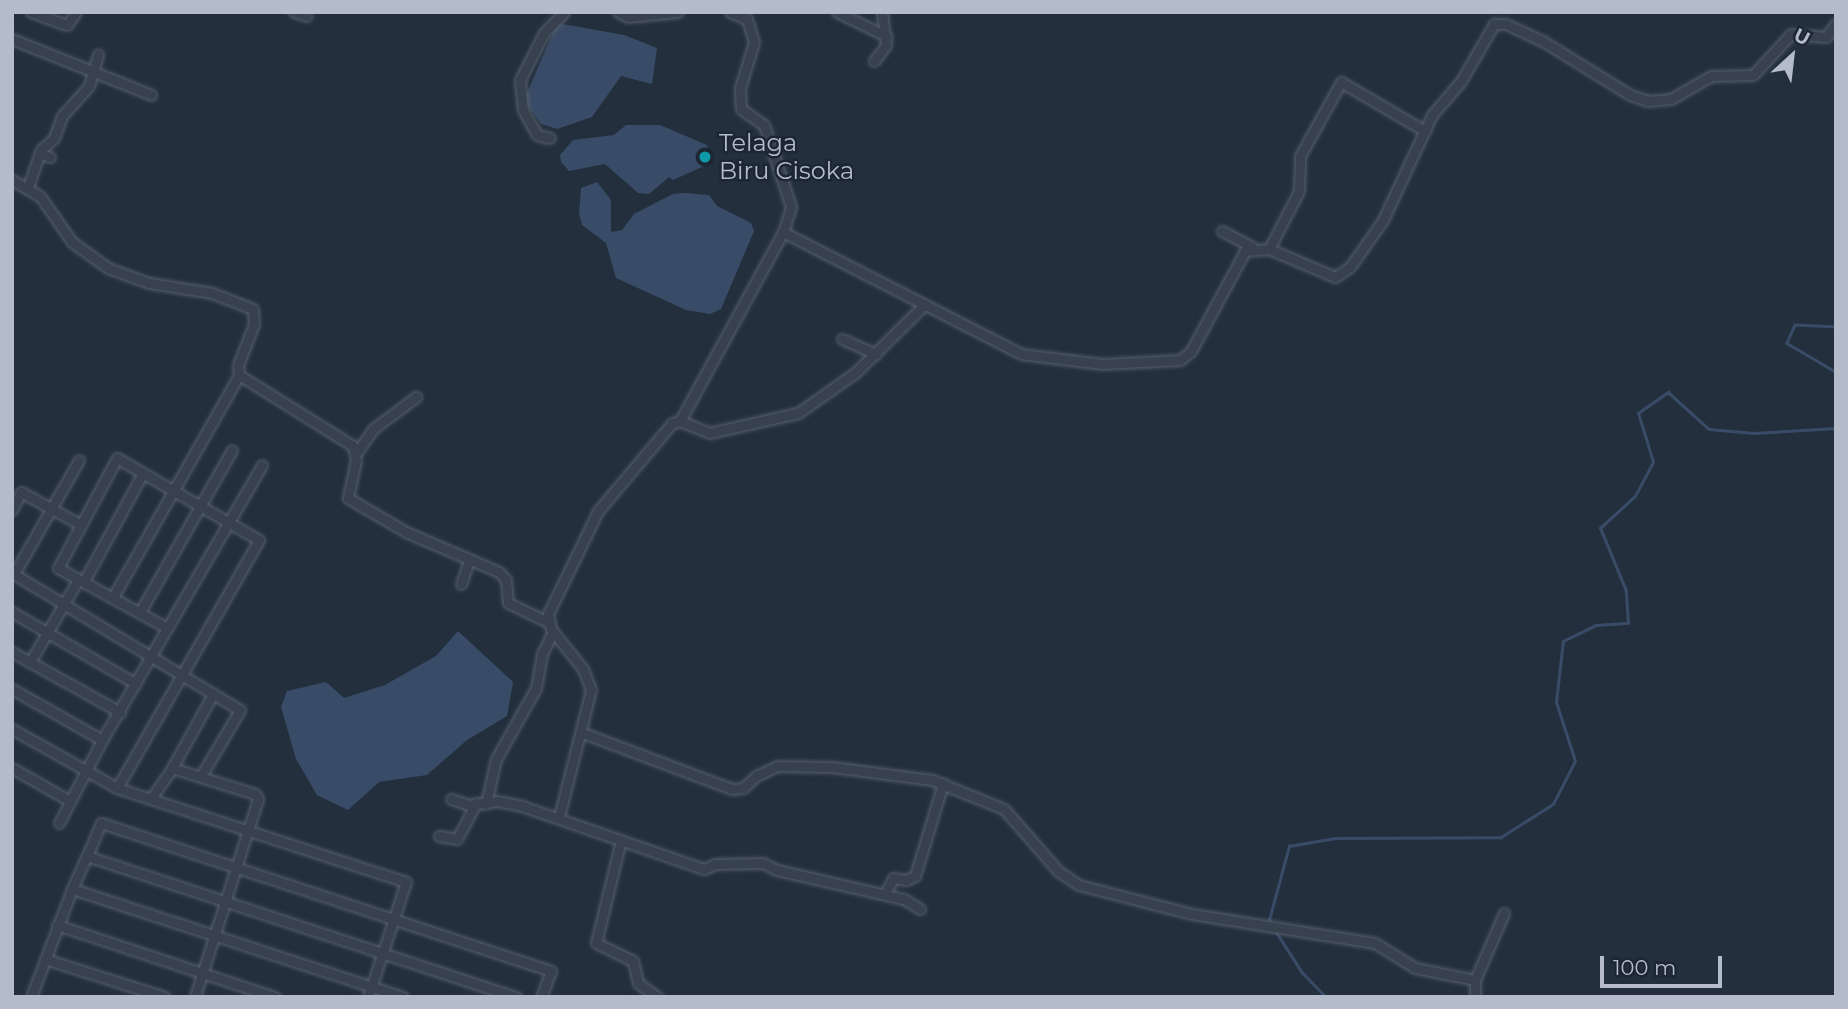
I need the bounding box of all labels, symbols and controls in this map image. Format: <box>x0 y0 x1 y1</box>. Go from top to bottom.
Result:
north arrow <box>1757 21 1827 91</box>
text: U <box>1790 23 1814 50</box>
place label: Telaga Biru Cisoka <box>719 129 854 185</box>
marker: Telaga Biru Cisoka <box>697 149 713 165</box>
scale bar <box>1603 942 1726 986</box>
text: 100 m <box>1613 955 1676 980</box>

